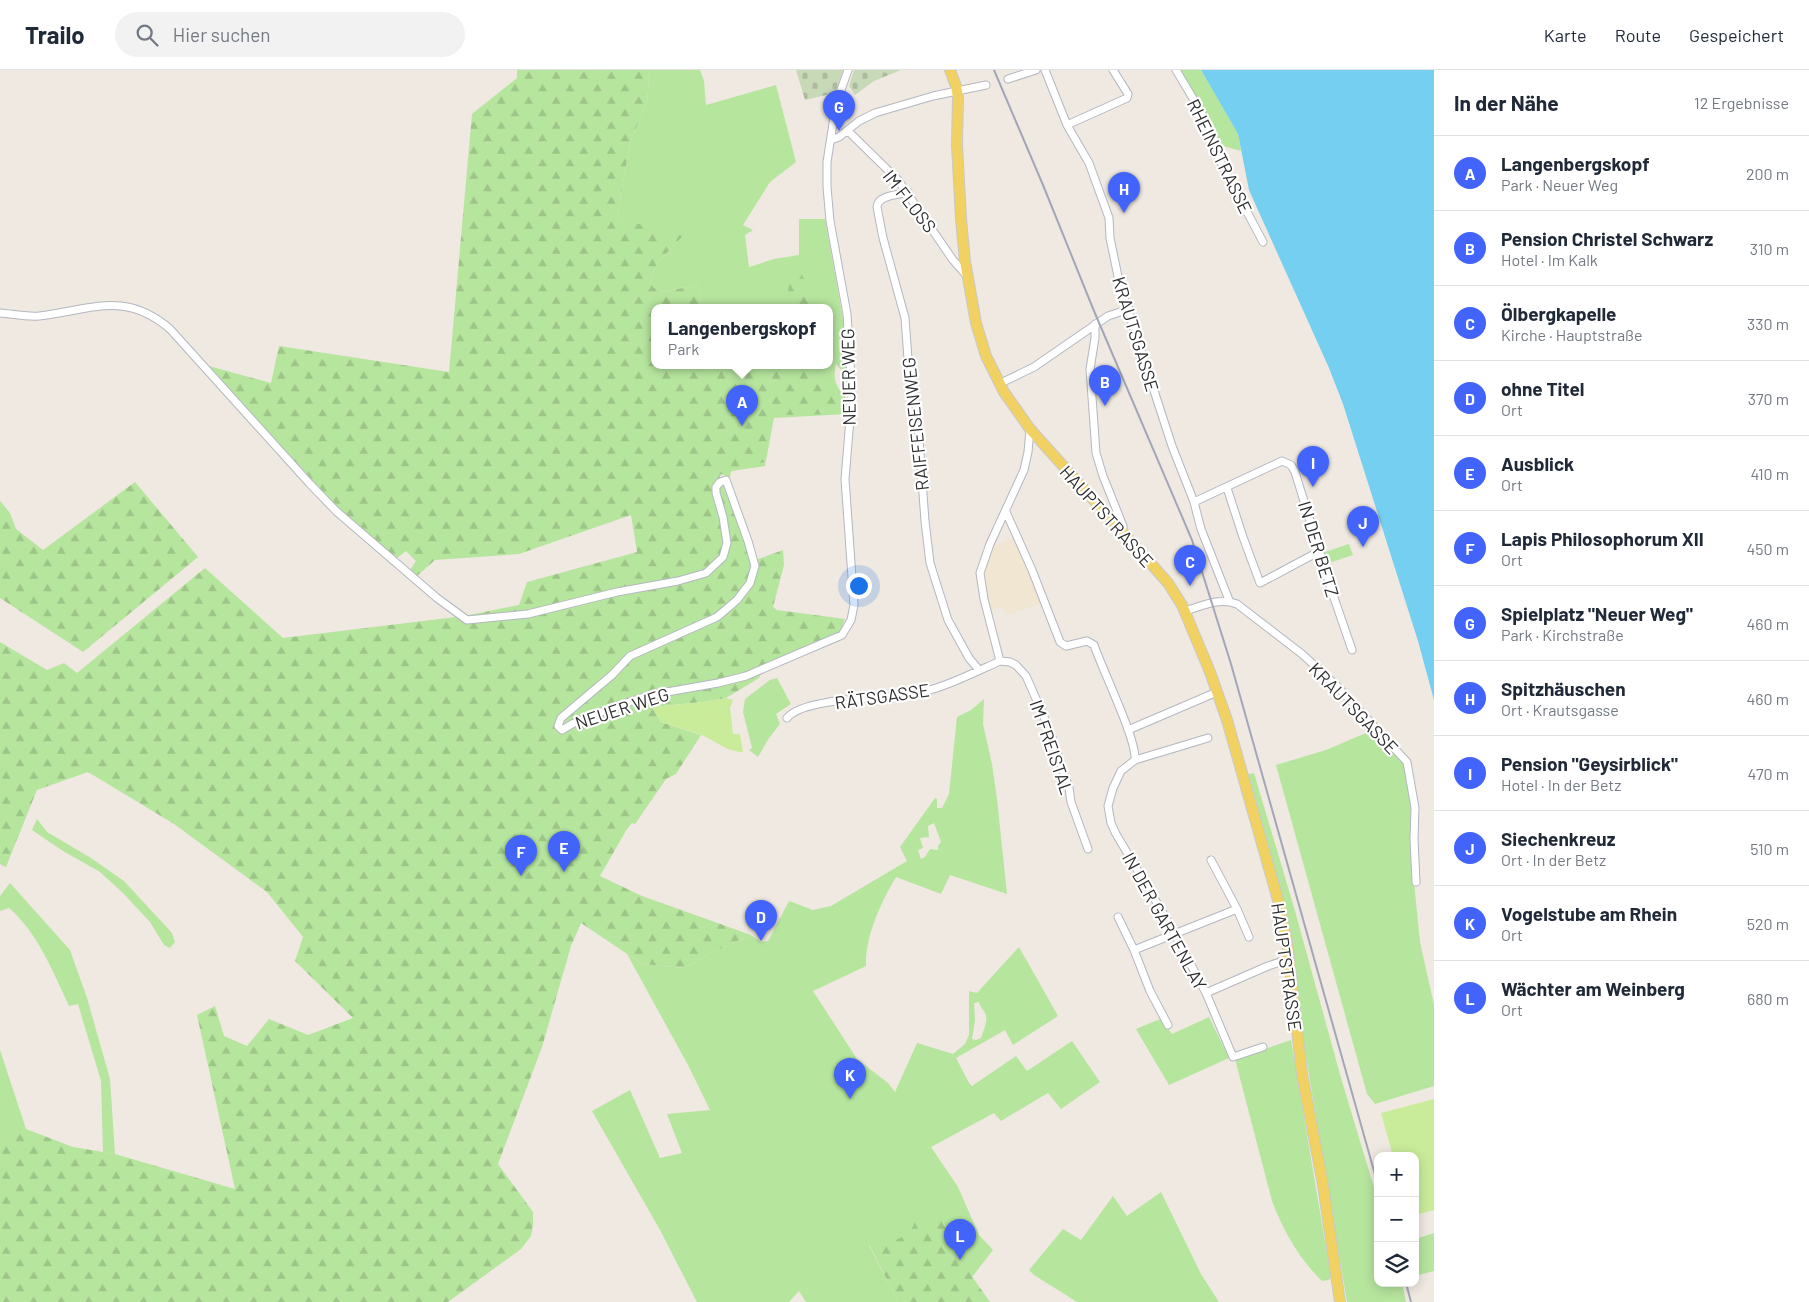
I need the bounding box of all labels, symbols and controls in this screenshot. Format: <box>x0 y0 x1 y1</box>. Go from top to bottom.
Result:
search box <box>115 12 465 57</box>
text: Trailo <box>25 20 85 49</box>
icon: search <box>133 21 161 49</box>
text: Hier suchen <box>173 23 271 46</box>
text: Karte <box>1544 24 1587 46</box>
text: Route <box>1615 24 1661 46</box>
text: Gespeichert <box>1689 24 1784 46</box>
pin: G <box>823 90 855 131</box>
text: In der Nähe <box>1454 90 1559 115</box>
text: 12 Ergebnisse <box>1694 93 1789 112</box>
street label: RHEINSTRASSE <box>1183 95 1257 217</box>
text: Langenbergskopf <box>1501 152 1650 175</box>
text: A <box>1465 164 1475 183</box>
text: 200 m <box>1746 164 1789 183</box>
street label: IM FLOSS <box>879 165 941 237</box>
pin: H <box>1108 172 1140 213</box>
text: Park · Neuer Weg <box>1501 175 1618 194</box>
text: Pension Christel Schwarz <box>1501 227 1713 250</box>
text: B <box>1465 239 1475 258</box>
text: 310 m <box>1750 239 1789 258</box>
text: Hotel · Im Kalk <box>1501 250 1598 269</box>
street label: KRAUTSGASSE <box>1108 274 1164 394</box>
text: Ölbergkapelle <box>1501 302 1616 325</box>
popup <box>651 304 833 369</box>
text: C <box>1465 314 1475 333</box>
text: 330 m <box>1747 314 1789 333</box>
text: Langenbergskopf <box>668 316 816 339</box>
text: Kirche · Hauptstraße <box>1501 325 1643 344</box>
street label: NEUER WEG <box>836 328 860 426</box>
text: Park <box>668 339 699 358</box>
street label: RAIFFEISENWEG <box>897 356 933 492</box>
pin: B <box>1089 365 1121 406</box>
text: ohne Titel <box>1501 377 1584 400</box>
pin: A <box>726 385 758 426</box>
text: D <box>1465 389 1475 408</box>
text: 370 m <box>1748 389 1789 408</box>
text: Ort <box>1501 400 1523 419</box>
pin: I <box>1297 446 1329 487</box>
text: Ausblick <box>1501 452 1574 475</box>
street label: HAUPTSTRASSE <box>1055 461 1159 571</box>
text: E <box>1465 464 1475 483</box>
text: 410 m <box>1751 464 1789 483</box>
text: Ort <box>1501 475 1523 494</box>
street label: IN DER BETZ <box>1294 498 1344 600</box>
pin: J <box>1347 506 1379 547</box>
text: Lapis Philosophorum XII <box>1501 527 1704 550</box>
text: F <box>1466 539 1474 558</box>
text: 450 m <box>1746 539 1789 558</box>
pin: C <box>1174 545 1206 586</box>
text: Ort <box>1501 550 1523 569</box>
your location <box>846 573 872 599</box>
text: Spielplatz "Neuer Weg" <box>1501 602 1693 625</box>
text: G <box>1465 614 1475 633</box>
text: 460 m <box>1746 614 1789 633</box>
text: Park · Kirchstraße <box>1501 625 1624 644</box>
street label: KRAUTSGASSE <box>1305 658 1403 758</box>
text: Spitzhäuschen <box>1501 677 1626 700</box>
street label: RÄTSGASSE <box>833 678 931 714</box>
street label: NEUER WEG <box>572 682 672 734</box>
text: H <box>1465 689 1475 708</box>
text: 460 m <box>1746 689 1789 708</box>
street label: IM FREISTAL <box>1026 697 1078 797</box>
text: Ort · Krautsgasse <box>1501 700 1619 719</box>
text: Pension "Geysirblick" <box>1501 752 1678 775</box>
text: I <box>1468 764 1472 783</box>
text: 470 m <box>1748 764 1789 783</box>
text: Hotel · In der Betz <box>1501 775 1621 794</box>
text: Siechenkreuz <box>1501 827 1615 850</box>
pin: E <box>548 831 580 872</box>
pin: F <box>505 835 537 876</box>
text: J <box>1465 839 1475 858</box>
text: 510 m <box>1750 839 1789 858</box>
street label: IN DER GARTENLAY <box>1118 848 1212 994</box>
text: Ort · In der Betz <box>1501 850 1606 869</box>
pin: D <box>745 900 777 941</box>
street label: HAUPTSTRASSE <box>1267 901 1307 1033</box>
text: Vogelstube am Rhein <box>1501 902 1677 925</box>
text: K <box>1465 914 1475 933</box>
text: 520 m <box>1747 914 1789 933</box>
text: Ort <box>1501 925 1523 944</box>
text: Wächter am Weinberg <box>1501 977 1685 1000</box>
text: L <box>1465 989 1475 1008</box>
text: 680 m <box>1747 989 1789 1008</box>
text: Ort <box>1501 1000 1523 1019</box>
pin: K <box>834 1058 866 1099</box>
map controls <box>1374 1152 1419 1287</box>
button: + <box>1374 1152 1419 1197</box>
button: − <box>1374 1197 1419 1242</box>
pin: L <box>944 1219 976 1260</box>
button: layers <box>1374 1242 1419 1287</box>

